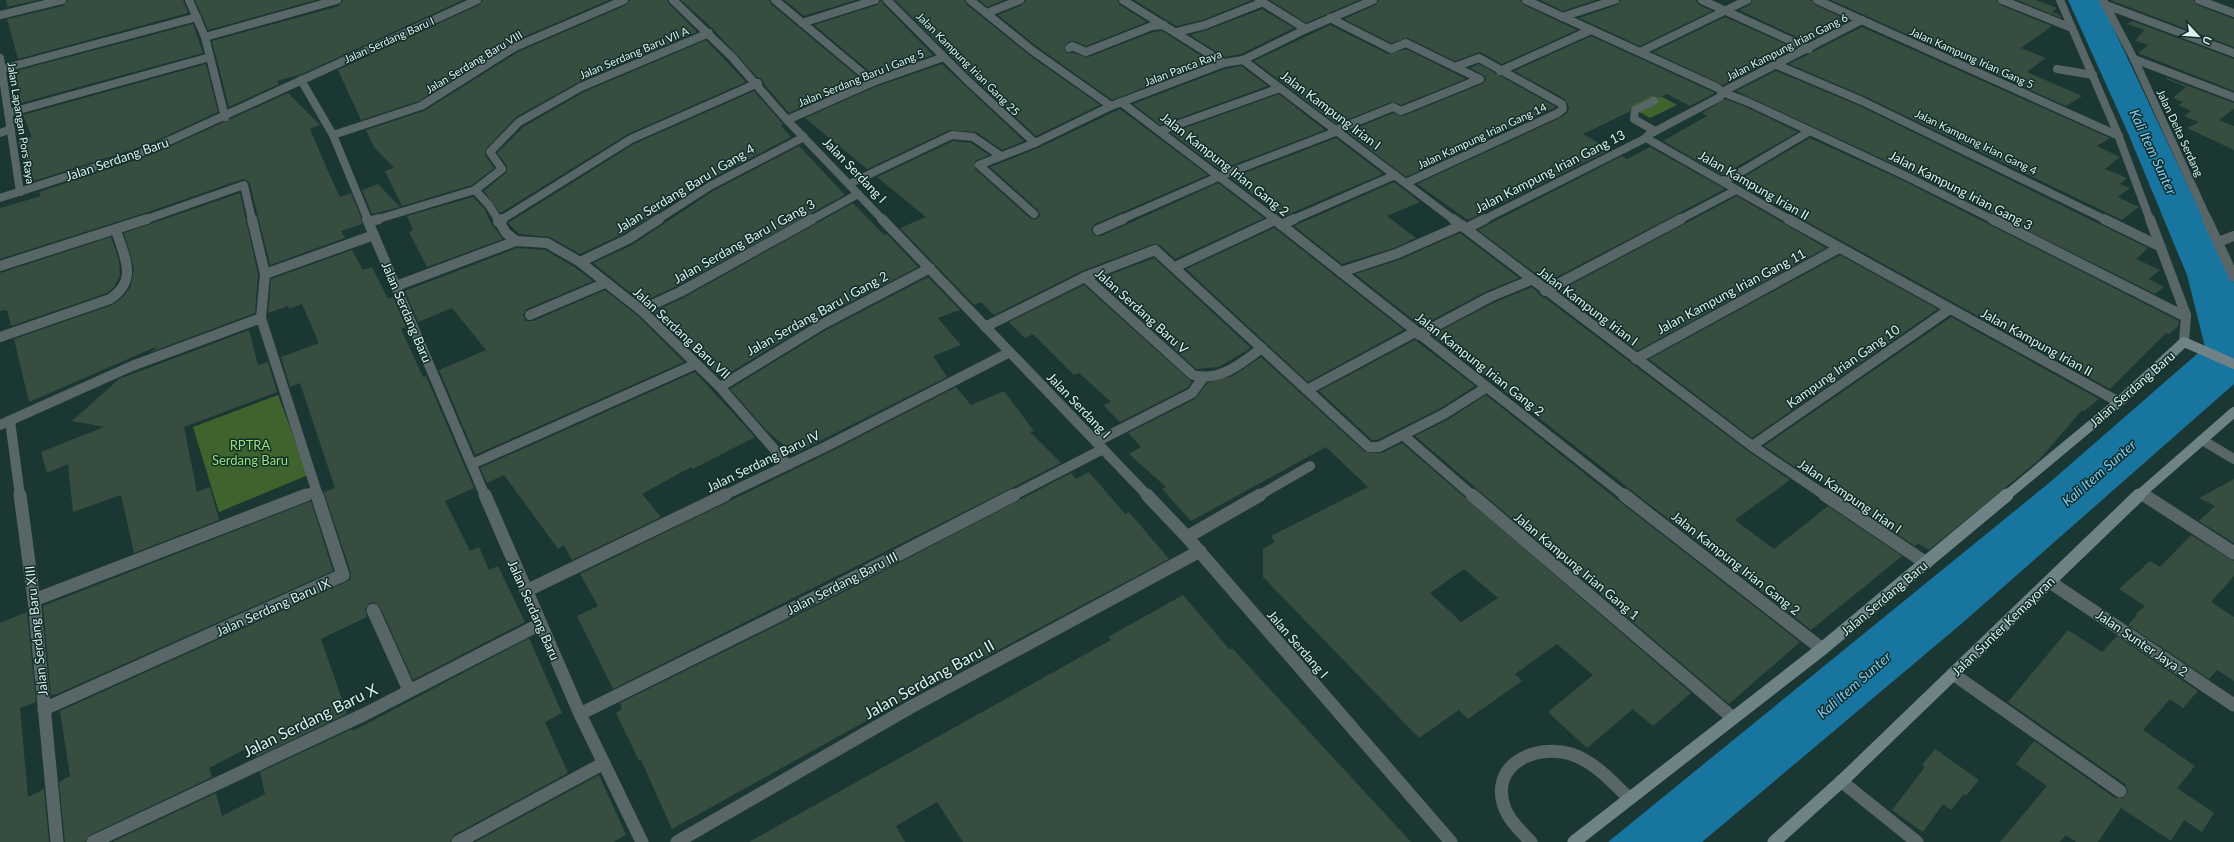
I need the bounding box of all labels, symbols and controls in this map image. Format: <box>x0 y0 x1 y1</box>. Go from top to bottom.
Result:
street label: Jalan Kampung Irian Gang 25 <box>914 9 1023 118</box>
street label: Jalan Kampung Irian Gang 6 <box>1724 10 1850 83</box>
street label: Jalan Serdang Baru I <box>342 14 436 65</box>
north arrow <box>2178 16 2218 56</box>
street label: Jalan Serdang Baru VII A <box>577 23 691 81</box>
street label: Jalan Kampung Irian Gang 5 <box>1908 24 2036 91</box>
street label: Jalan Serdang Baru VIII <box>423 28 524 96</box>
text: U <box>2200 34 2215 47</box>
street label: Jalan Serdang Baru I Gang 5 <box>796 46 926 109</box>
street label: Jalan Panca Raya <box>1142 47 1223 88</box>
street label: Jalan Lapangan Pors Raya <box>5 61 38 185</box>
street label: Jalan Kampung Irian I <box>1278 67 1384 153</box>
street label: Jalan Delta Serdang <box>2155 87 2207 179</box>
street label: Jalan Kampung Irian Gang 14 <box>1415 100 1549 171</box>
street label: Jalan Kampung Irian Gang 4 <box>1913 106 2040 177</box>
water label: Kali Item Sunter <box>2126 106 2181 197</box>
street label: Jalan Kampung Irian Gang 2 <box>1158 109 1292 219</box>
street label: Jalan Kampung Irian Gang 13 <box>1472 126 1628 216</box>
street label: Jalan Serdang Baru <box>63 134 171 184</box>
street label: Jalan Serdang I <box>820 134 890 206</box>
street label: Jalan Serdang Baru I Gang 4 <box>613 140 758 236</box>
street label: Jalan Kampung Irian II <box>1696 147 1812 223</box>
street label: Jalan Kampung Irian Gang 3 <box>1887 147 2035 233</box>
street label: Jalan Serdang Baru I Gang 3 <box>671 195 817 287</box>
street label: Jalan Kampung Irian Gang 11 <box>1654 245 1808 337</box>
street label: Jalan Serdang Baru <box>379 259 435 365</box>
street label: Jalan Kampung Irian I <box>1535 263 1641 349</box>
street label: Jalan Serdang Baru V <box>1092 265 1192 357</box>
street label: Jalan Serdang Baru I Gang 2 <box>744 267 890 359</box>
street label: Jalan Serdang Baru VII <box>630 284 734 382</box>
street label: Jalan Kampung Irian II <box>1978 305 2096 379</box>
street label: Jalan Kampung Irian Gang 2 <box>1413 309 1547 419</box>
street label: Kampung Irian Gang 10 <box>1783 321 1903 411</box>
street label: Jalan Serdang Baru <box>2086 348 2178 430</box>
street label: Jalan Serdang I <box>1044 369 1114 441</box>
street label: Jalan Serdang Baru IV <box>704 427 822 495</box>
water label: Kali Item Sunter <box>2058 436 2139 509</box>
park label: RPTRA Serdang Baru <box>212 437 288 468</box>
street label: Jalan Kampung Irian I <box>1795 455 1905 537</box>
street label: Jalan Kampung Irian Gang 2 <box>1669 508 1803 618</box>
street label: Jalan Kampung Irian Gang 1 <box>1511 509 1643 623</box>
street label: Jalan Serdang Baru III <box>784 548 900 618</box>
street label: Jalan Serdang Baru <box>505 557 563 663</box>
street label: Jalan Serdang Baru <box>1837 557 1931 639</box>
street label: Jalan Serdang Baru XIII <box>21 565 51 697</box>
street label: Jalan Sunter Kemayoran <box>1948 573 2058 679</box>
street label: Jalan Serdang Baru IX <box>213 574 333 639</box>
street label: Jalan Sunter Jaya 2 <box>2093 606 2191 680</box>
street label: Jalan Serdang I <box>1264 607 1332 681</box>
street label: Jalan Serdang Baru II <box>860 635 997 722</box>
water label: Kali Item Sunter <box>1813 648 1894 721</box>
street label: Jalan Serdang Baru X <box>239 678 381 760</box>

